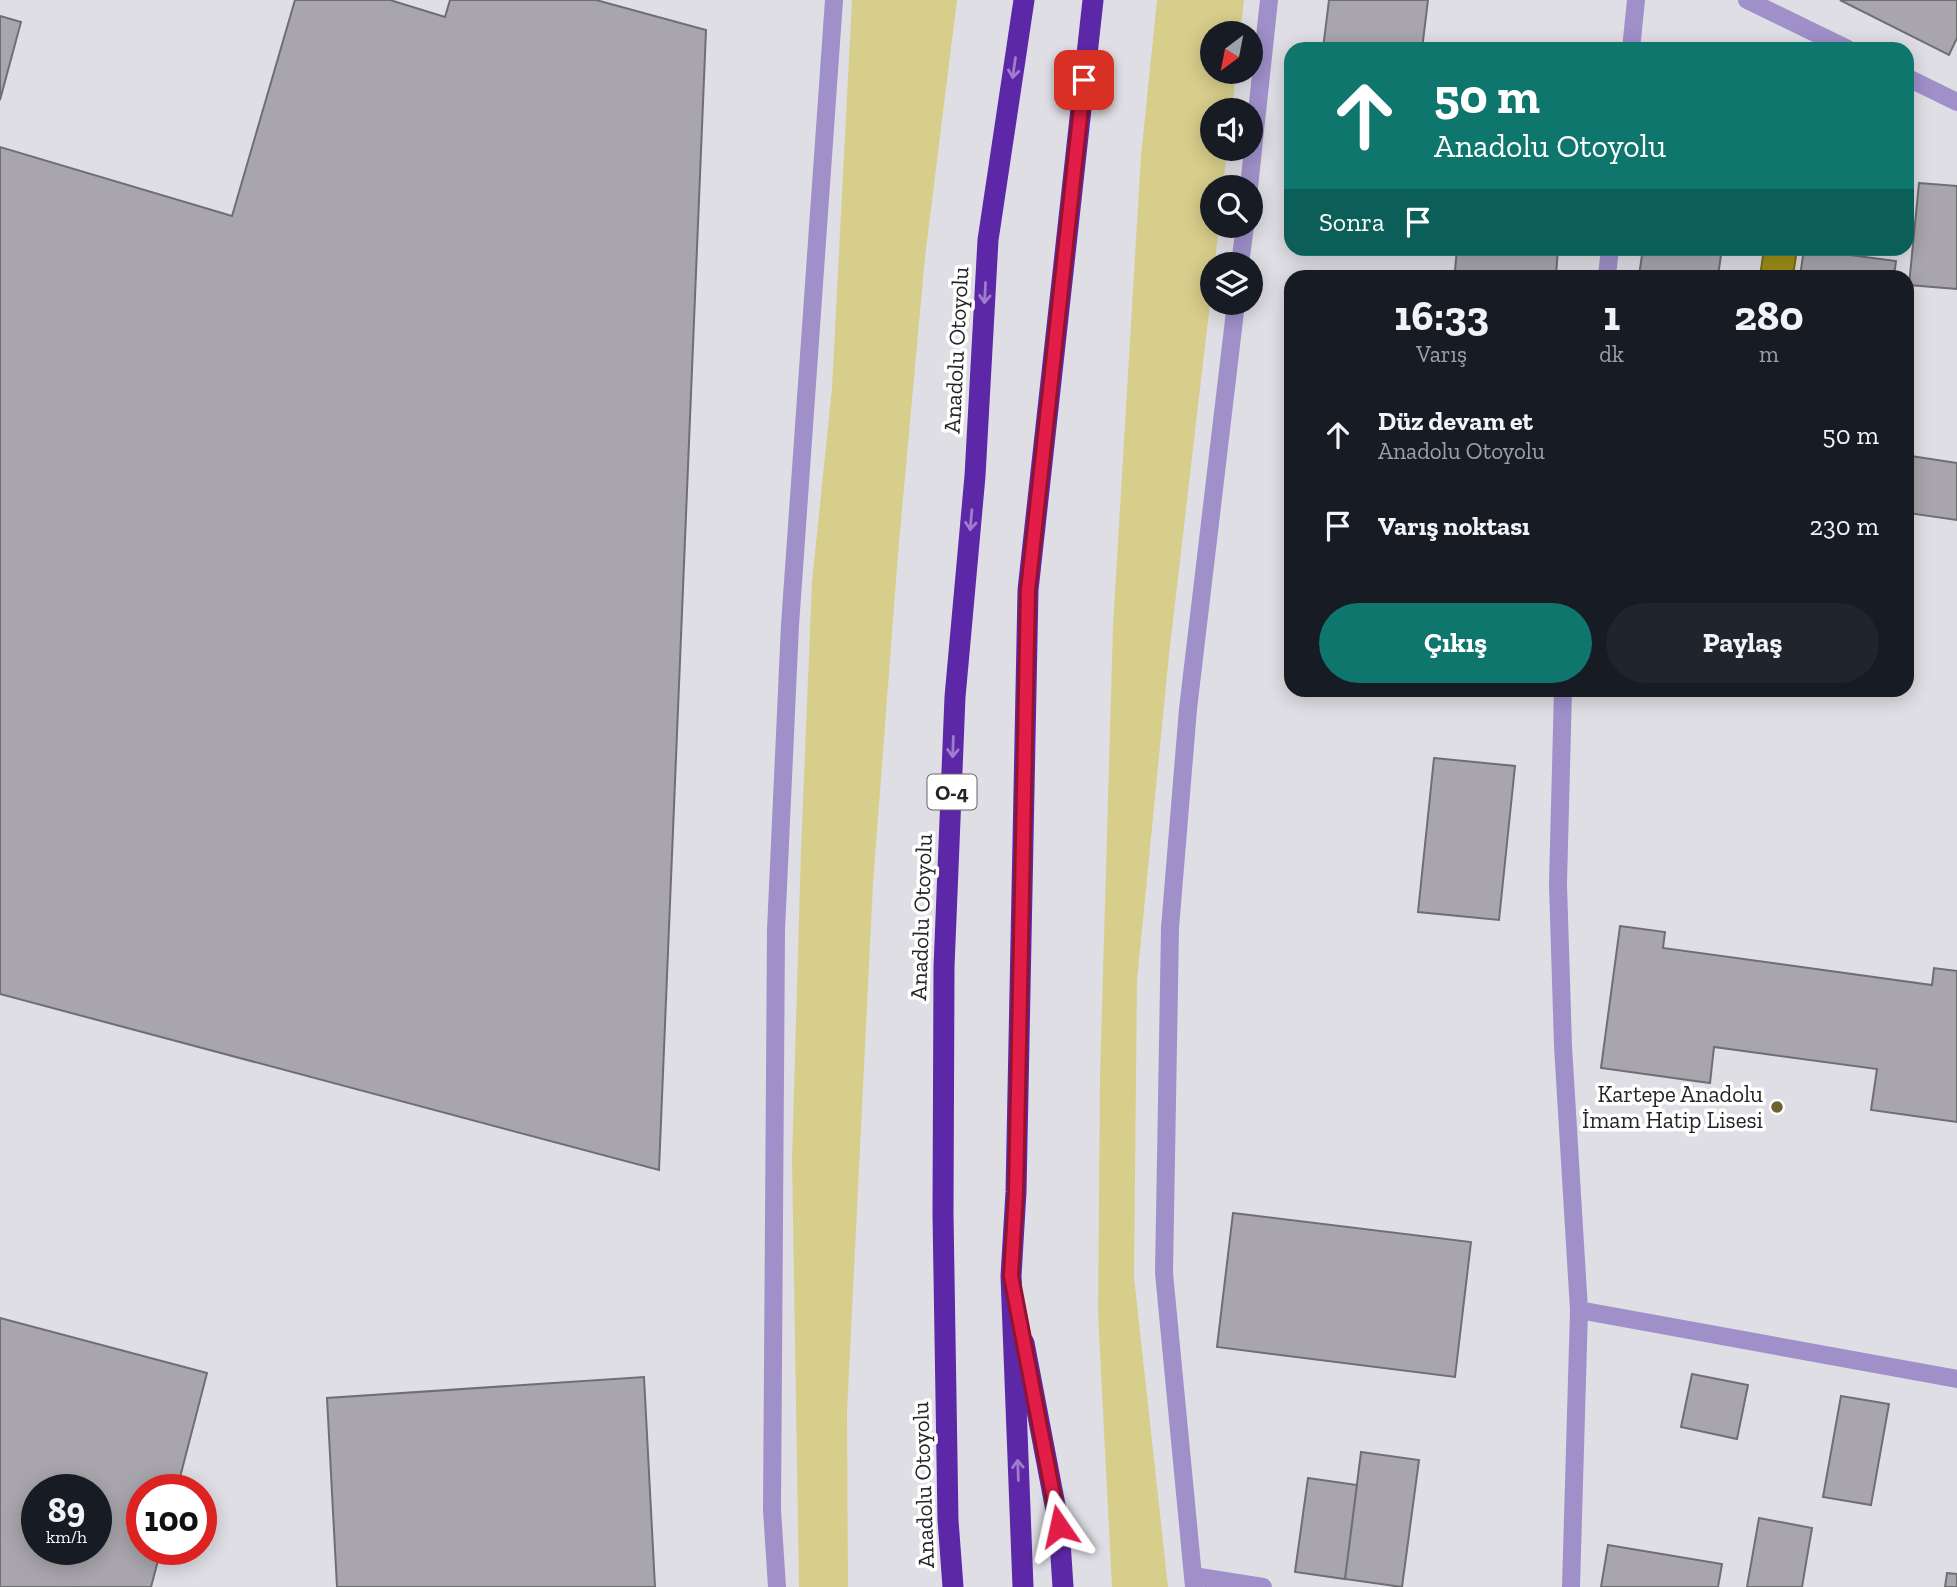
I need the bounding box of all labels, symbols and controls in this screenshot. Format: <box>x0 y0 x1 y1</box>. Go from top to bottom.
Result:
north arrow <box>1200 21 1264 84</box>
map controls <box>1200 21 1263 315</box>
pin <box>1054 50 1114 110</box>
one-way arrow <box>1007 56 1020 78</box>
icon: arrive <box>1065 61 1103 99</box>
text: 50 m <box>1434 67 1540 126</box>
icon: ahead <box>1319 70 1410 161</box>
button: sound <box>1200 98 1263 161</box>
text: Anadolu Otoyolu <box>1434 127 1666 165</box>
button: search <box>1200 175 1263 238</box>
icon: arrive <box>1399 203 1437 241</box>
text: Sonra <box>1319 206 1385 238</box>
button: layers <box>1200 252 1263 315</box>
street label: Anadolu Otoyolu <box>938 266 974 434</box>
one-way arrow <box>979 281 992 304</box>
text: 16:33 <box>1394 290 1489 341</box>
text: 1 <box>1603 290 1620 341</box>
text: 280 <box>1734 290 1804 341</box>
text: Varış <box>1416 340 1467 368</box>
text: dk <box>1599 340 1624 368</box>
text: m <box>1759 340 1779 368</box>
text: Düz devam et <box>1378 405 1533 437</box>
icon: ahead <box>1319 416 1357 454</box>
text: 50 m <box>1822 419 1879 451</box>
text: Anadolu Otoyolu <box>1378 437 1545 465</box>
icon: arrive <box>1319 507 1357 545</box>
one-way arrow <box>964 508 977 531</box>
text: Varış noktası <box>1378 510 1530 542</box>
text: 230 m <box>1810 510 1879 542</box>
button: Çıkış <box>1319 603 1592 683</box>
button: Paylaş <box>1606 603 1879 683</box>
one-way arrow <box>947 735 960 758</box>
road number: O-4 <box>928 774 976 810</box>
street label: Anadolu Otoyolu <box>904 833 938 1001</box>
place label: Kartepe Anadolu İmam Hatip Lisesi <box>1582 1080 1763 1134</box>
marker: Kartepe Anadolu İmam Hatip Lisesi <box>1769 1099 1785 1115</box>
street label: Anadolu Otoyolu <box>906 1401 940 1569</box>
one-way arrow <box>1012 1459 1025 1482</box>
speed limit sign: 100 <box>126 1474 217 1565</box>
text: 89 <box>48 1489 85 1531</box>
position arrow <box>1022 1489 1096 1563</box>
text: km/h <box>46 1526 87 1548</box>

